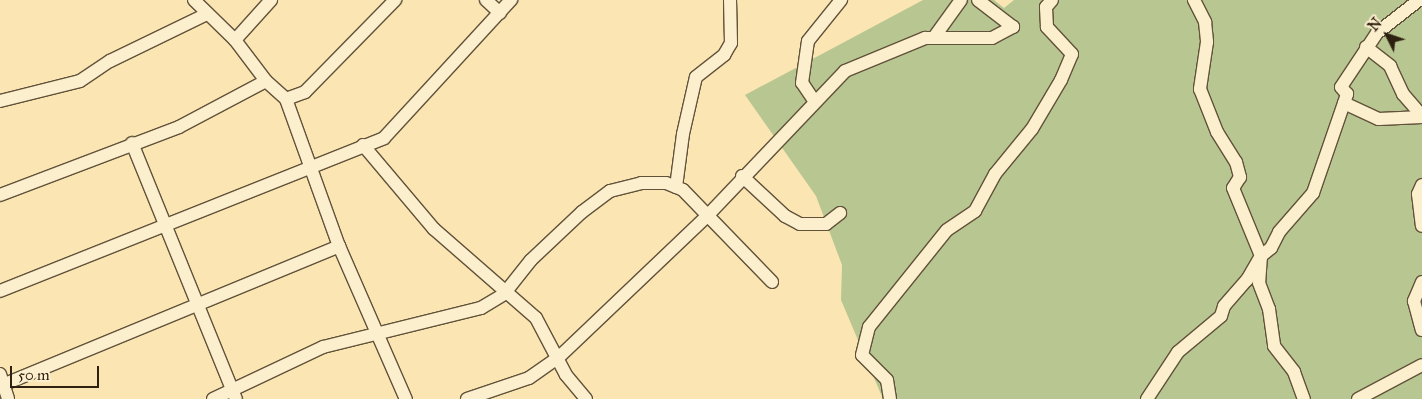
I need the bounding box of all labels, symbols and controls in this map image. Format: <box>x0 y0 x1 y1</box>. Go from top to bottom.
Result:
north arrow <box>1362 10 1412 60</box>
text: N <box>1365 15 1386 35</box>
scale bar <box>12 356 101 388</box>
text: 50 m <box>18 366 50 384</box>

